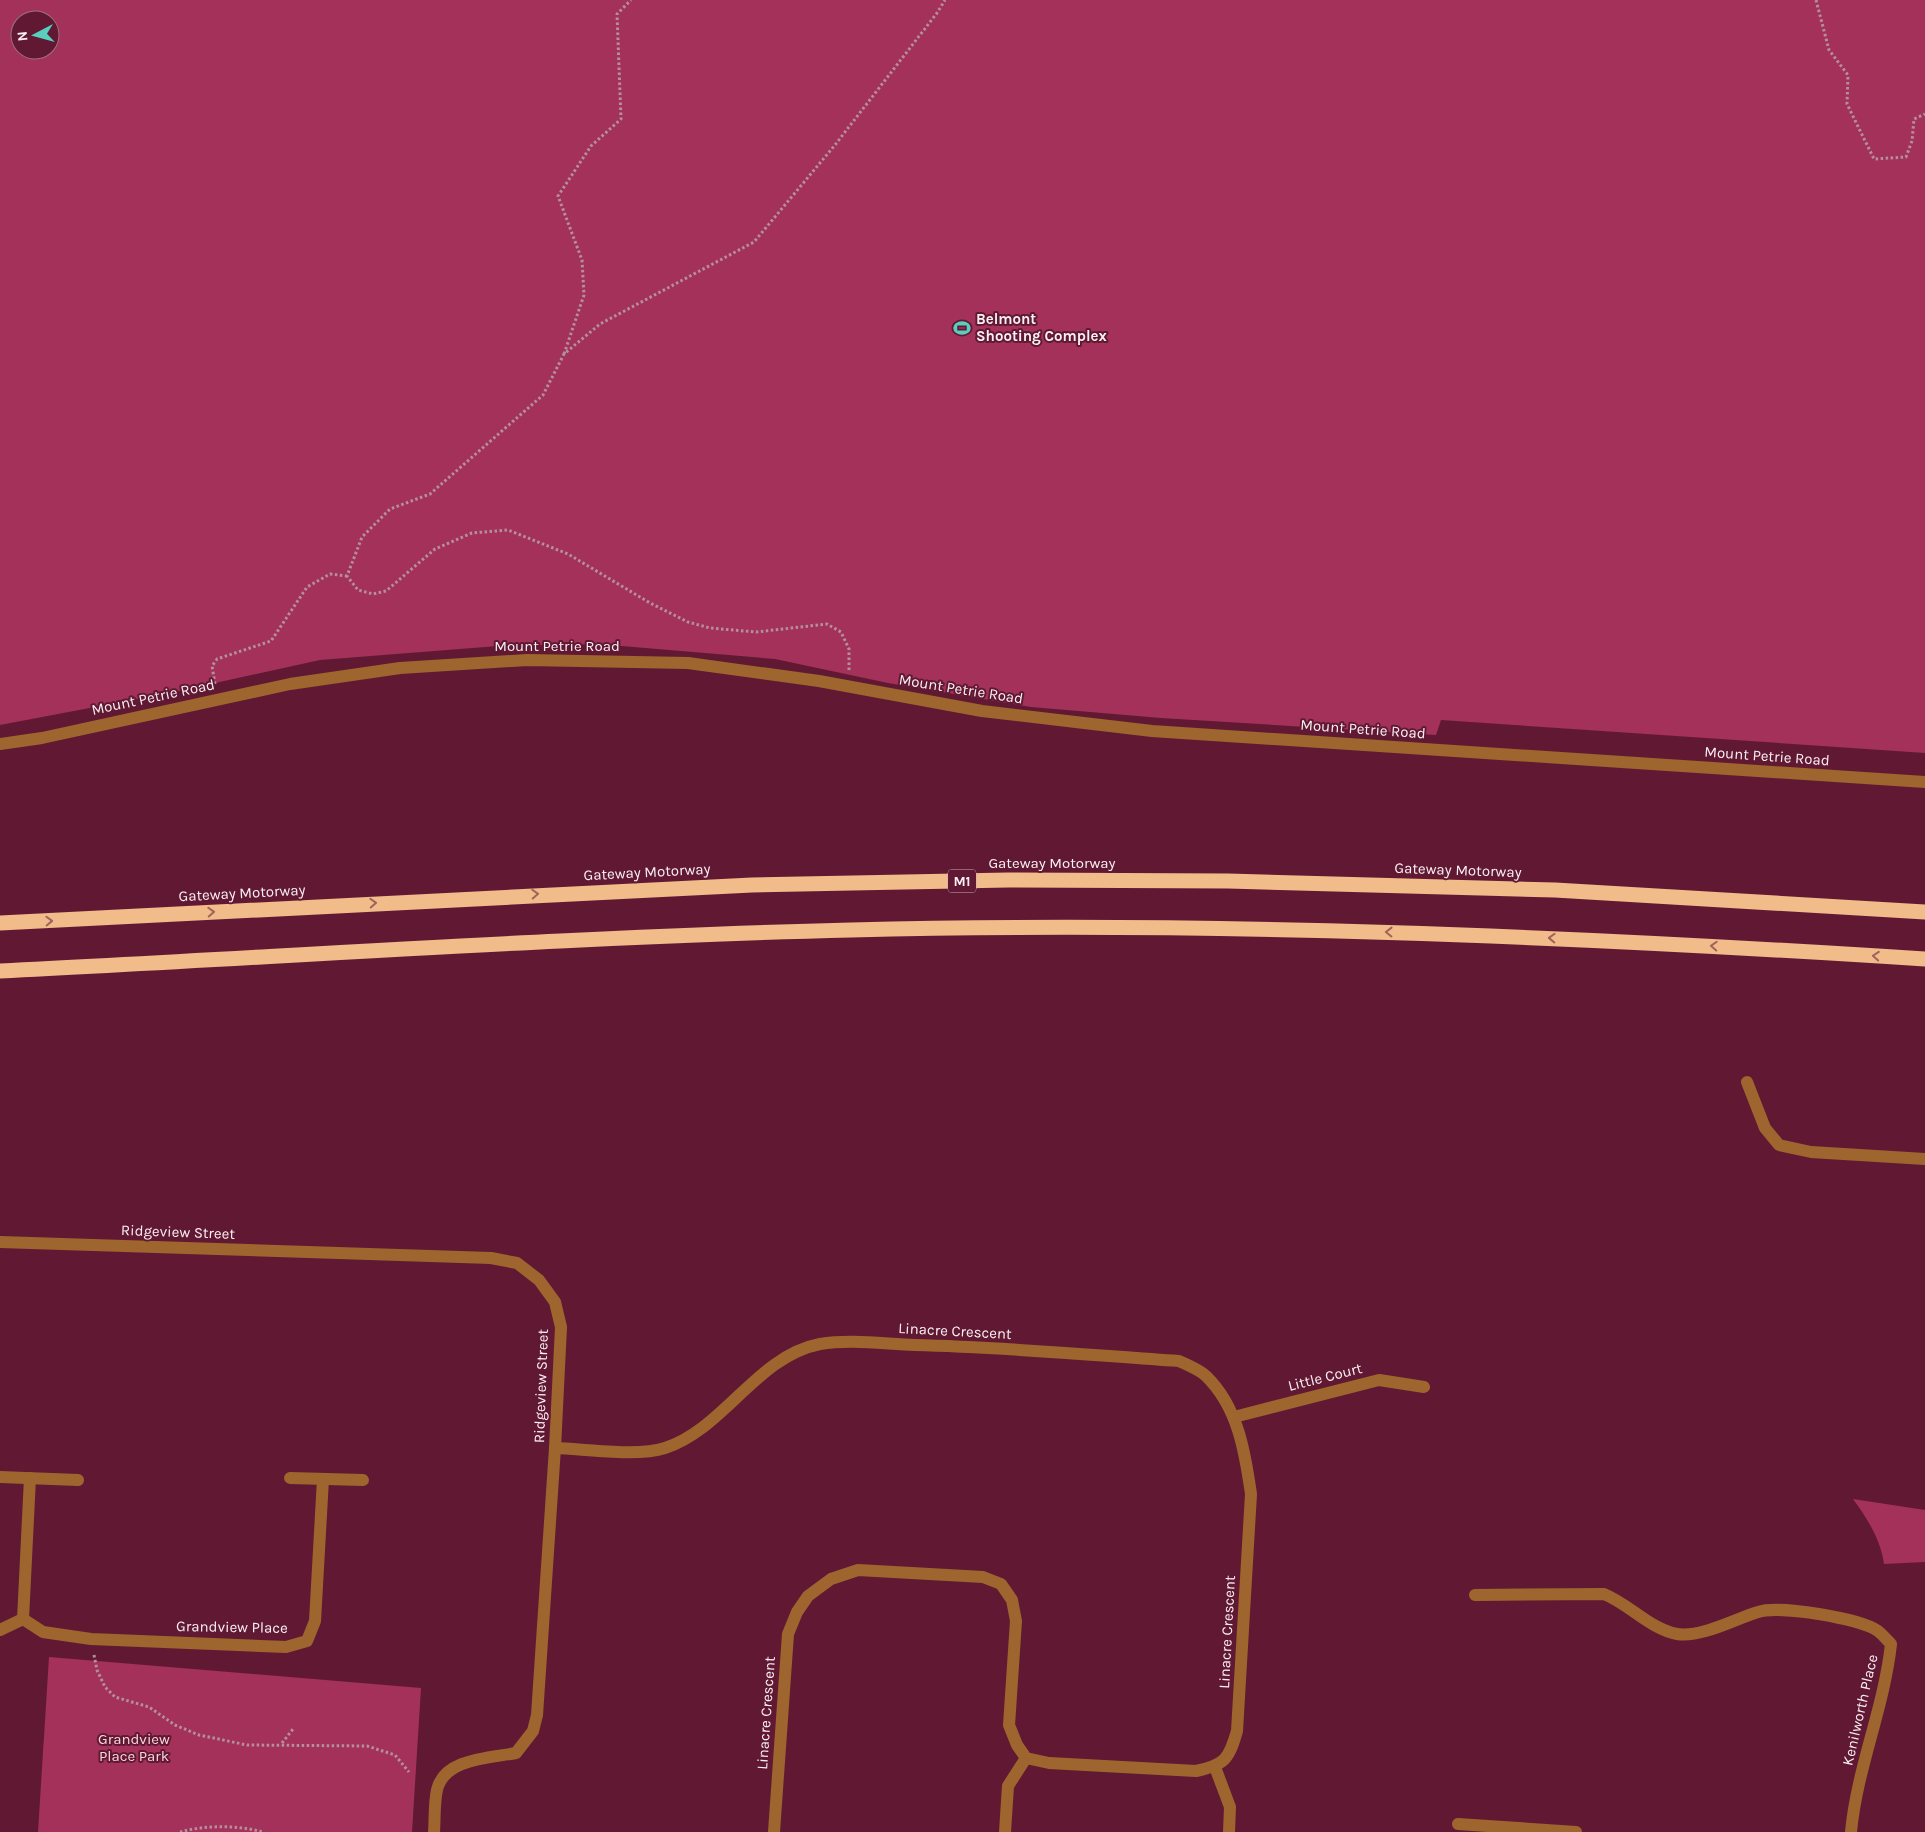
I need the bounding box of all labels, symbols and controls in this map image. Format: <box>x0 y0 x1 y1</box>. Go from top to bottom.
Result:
north arrow <box>10 10 60 60</box>
text: N <box>14 30 32 42</box>
place label: Belmont Shooting Complex <box>976 310 1107 345</box>
sports icon: Belmont Shooting Complex <box>952 318 972 338</box>
street label: Mount Petrie Road <box>494 637 620 655</box>
street label: Mount Petrie Road <box>898 670 1024 708</box>
street label: Mount Petrie Road <box>90 675 216 719</box>
street label: Mount Petrie Road <box>1300 716 1426 742</box>
street label: Mount Petrie Road <box>1704 743 1830 769</box>
street label: Gateway Motorway <box>988 854 1116 872</box>
street label: Gateway Motorway <box>1394 859 1522 881</box>
street label: Gateway Motorway <box>583 860 711 884</box>
road number: M1 <box>948 869 976 892</box>
street label: Gateway Motorway <box>178 881 306 905</box>
one-way arrow <box>532 889 540 900</box>
one-way arrow <box>369 897 377 908</box>
one-way arrow <box>207 906 215 917</box>
one-way arrow <box>45 916 53 926</box>
one-way arrow <box>1385 927 1393 937</box>
one-way arrow <box>1548 933 1556 943</box>
one-way arrow <box>1710 940 1718 951</box>
one-way arrow <box>1872 951 1880 962</box>
street label: Ridgeview Street <box>121 1221 236 1243</box>
street label: Linacre Crescent <box>898 1319 1013 1343</box>
street label: Ridgeview Street <box>530 1328 552 1443</box>
street label: Little Court <box>1286 1359 1364 1395</box>
street label: Linacre Crescent <box>1215 1574 1239 1689</box>
street label: Grandview Place <box>176 1617 288 1637</box>
street label: Kenilworth Place <box>1838 1653 1882 1767</box>
street label: Linacre Crescent <box>753 1655 779 1770</box>
park label: Grandview Place Park <box>98 1730 170 1765</box>

